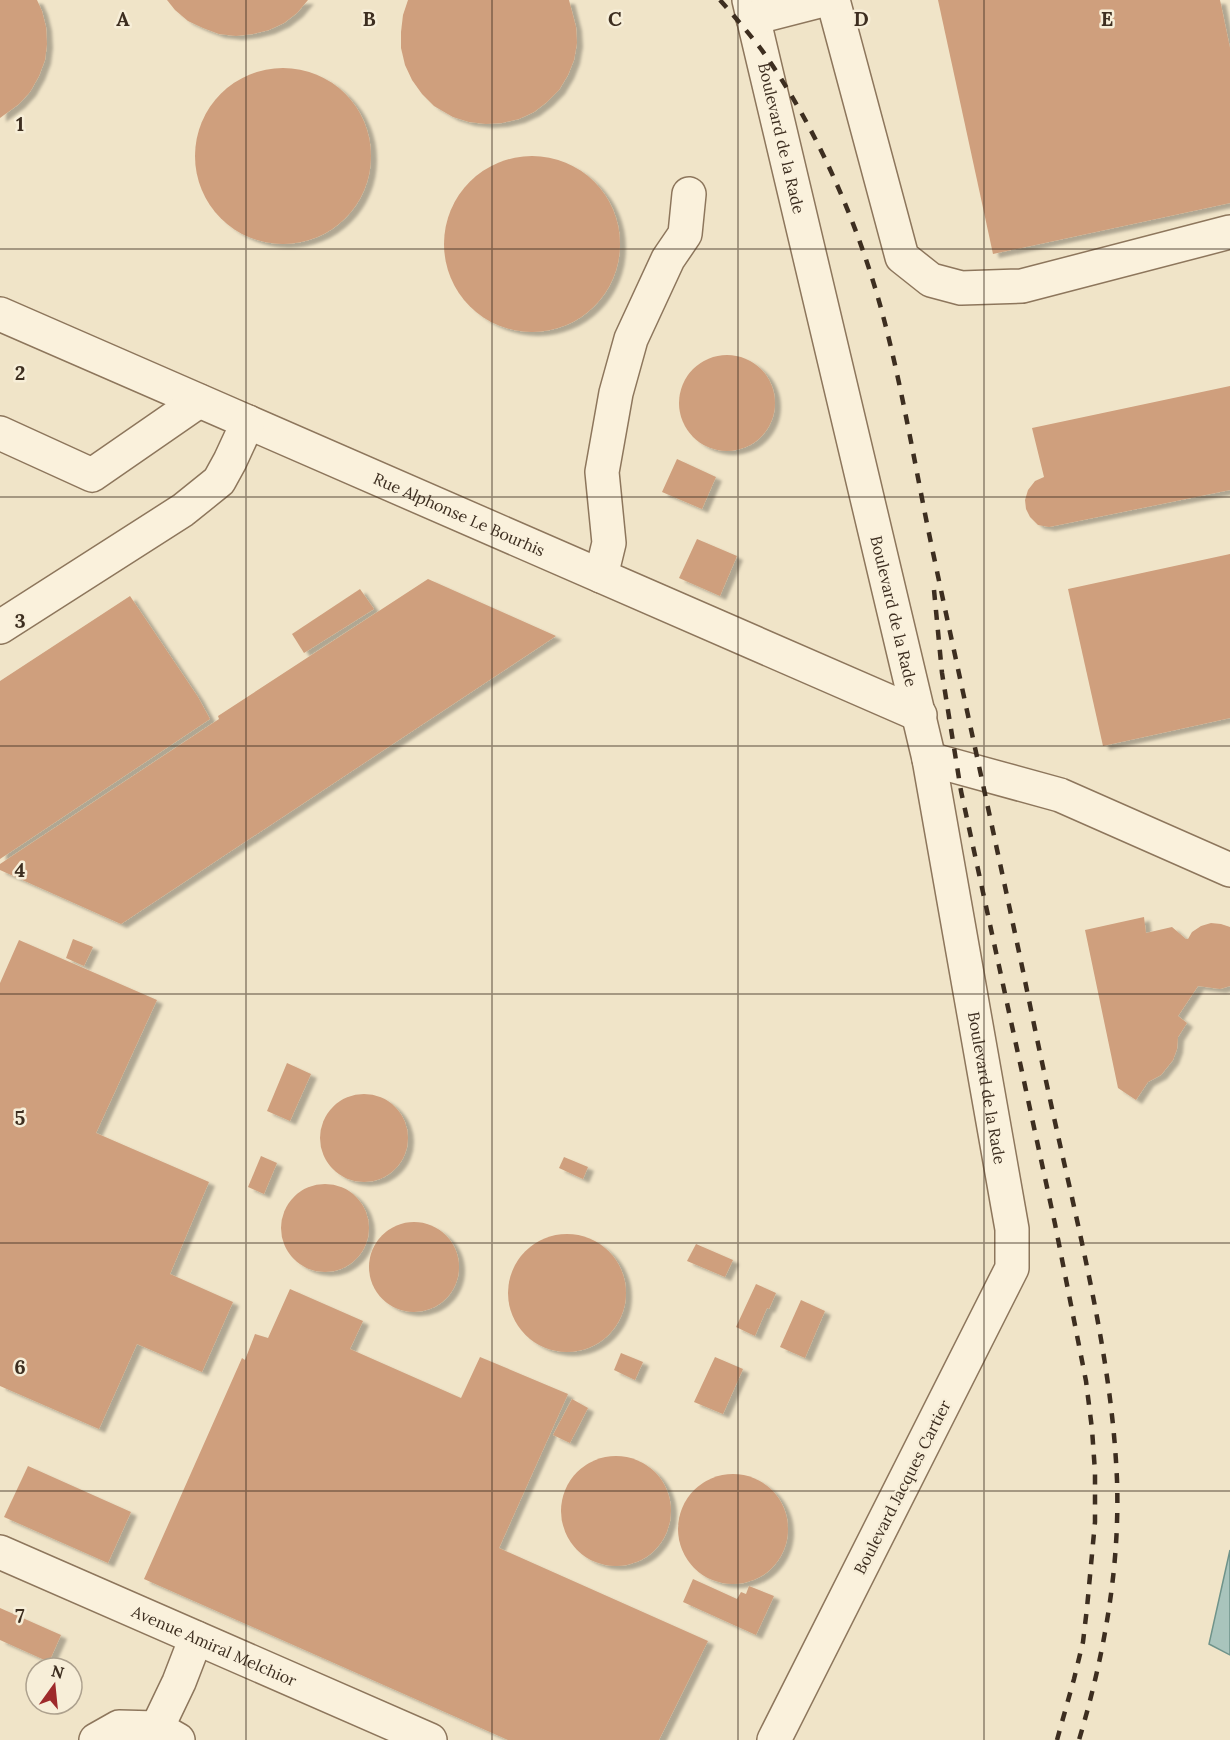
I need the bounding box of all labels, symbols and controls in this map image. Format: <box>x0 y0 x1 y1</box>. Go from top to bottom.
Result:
text: A <box>116 6 130 31</box>
text: B <box>362 6 376 31</box>
text: C <box>608 6 622 31</box>
text: D <box>853 6 869 31</box>
text: E <box>1101 6 1113 31</box>
street label: Boulevard de la Rade <box>754 61 809 216</box>
text: 1 <box>16 111 24 136</box>
text: 2 <box>15 360 25 385</box>
street label: Rue Alphonse Le Bourhis <box>371 468 548 560</box>
street label: Boulevard de la Rade <box>866 534 922 689</box>
text: 3 <box>14 608 26 633</box>
text: 4 <box>15 857 26 882</box>
street label: Boulevard de la Rade <box>964 1010 1010 1166</box>
text: 5 <box>15 1105 26 1130</box>
text: 6 <box>14 1354 26 1379</box>
street label: Boulevard Jacques Cartier <box>849 1397 955 1577</box>
street label: Avenue Amiral Melchior <box>128 1601 300 1691</box>
text: 7 <box>15 1603 25 1628</box>
north arrow <box>24 1656 84 1716</box>
text: N <box>49 1660 66 1683</box>

